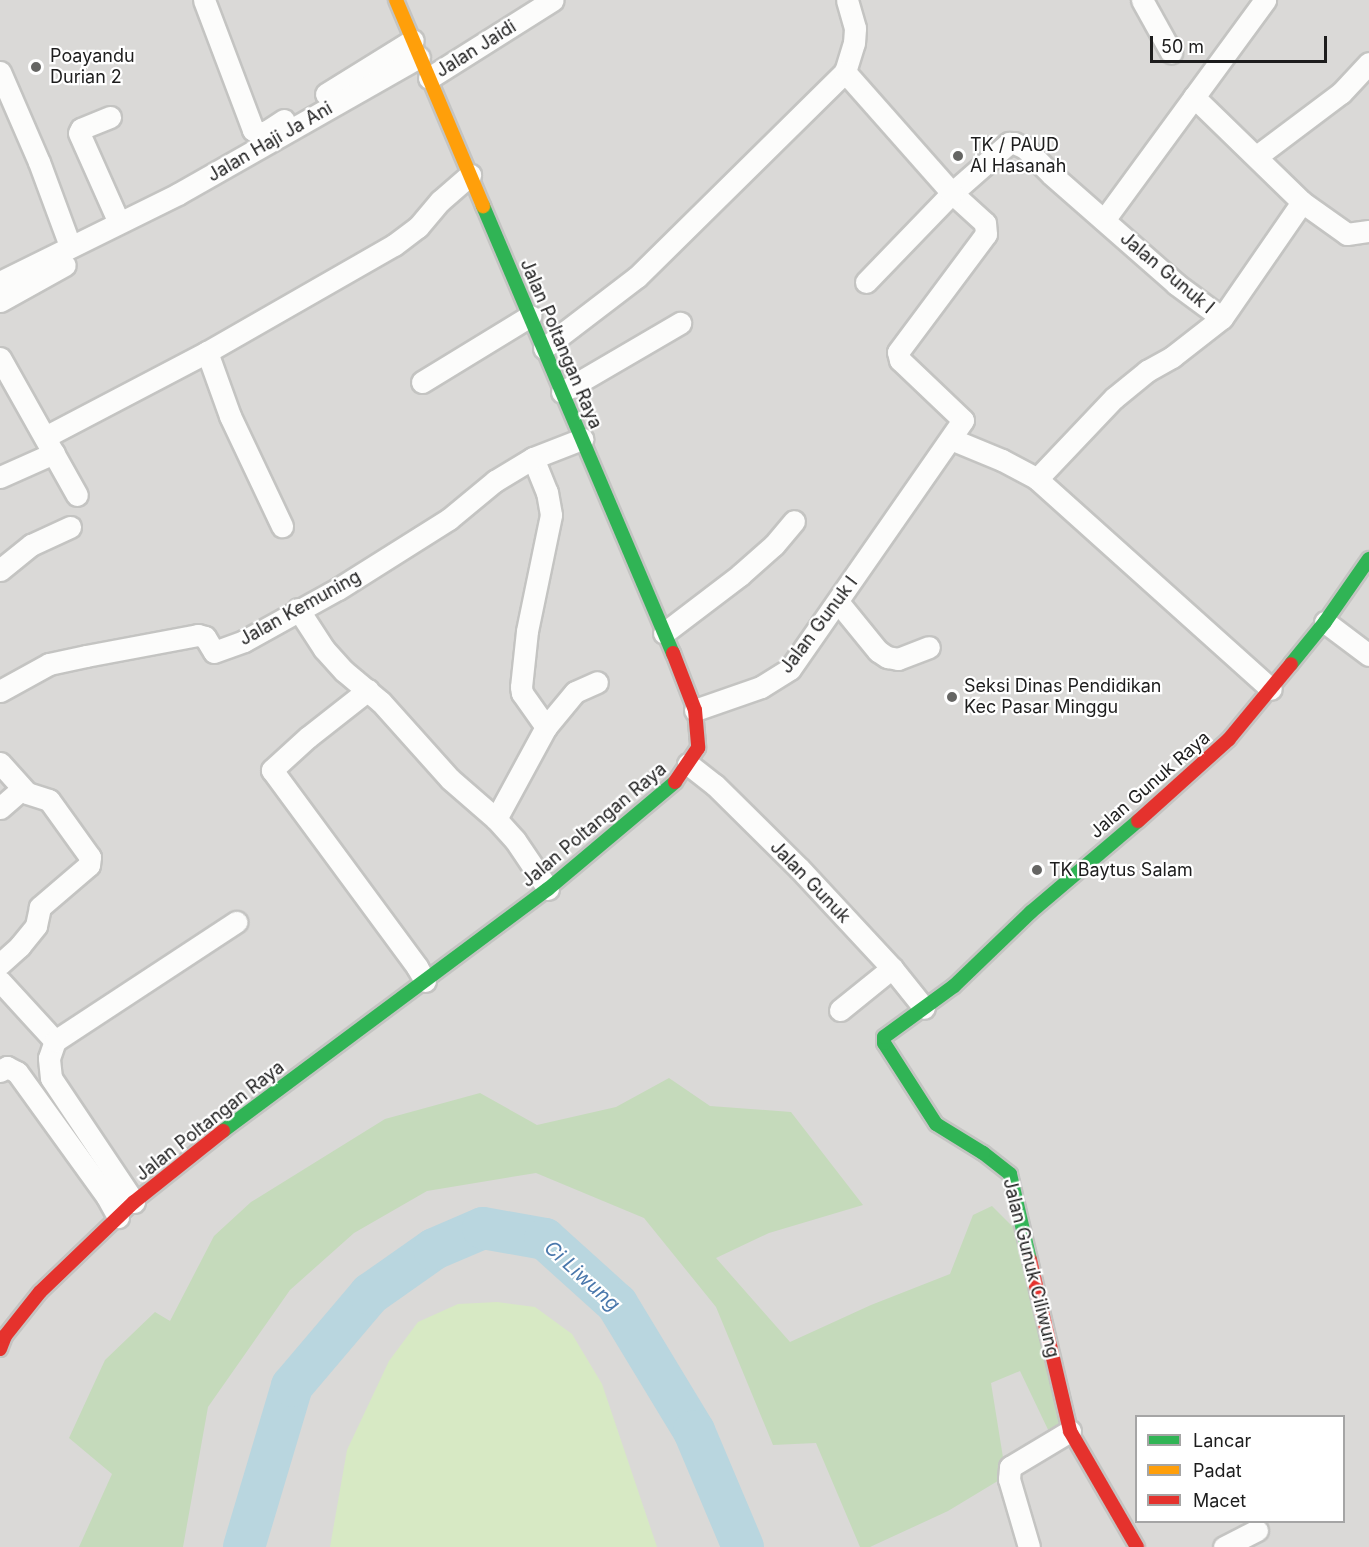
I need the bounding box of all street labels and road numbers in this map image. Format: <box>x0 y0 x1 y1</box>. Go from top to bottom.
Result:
street label: Jalan Jaidi <box>432 16 520 82</box>
street label: Jalan Haji Ja Ani <box>204 97 336 187</box>
street label: Jalan Gunuk I <box>1116 228 1218 318</box>
street label: Jalan Poltangan Raya <box>515 256 607 432</box>
street label: Jalan Kemuning <box>236 566 364 650</box>
street label: Jalan Gunuk I <box>776 572 862 678</box>
street label: Jalan Gunuk Raya <box>1085 727 1215 843</box>
street label: Jalan Poltangan Raya <box>517 758 671 892</box>
street label: Jalan Gunuk <box>765 836 855 928</box>
street label: Jalan Poltangan Raya <box>131 1056 289 1186</box>
street label: Jalan Gunuk Ciliwung <box>998 1176 1064 1360</box>

